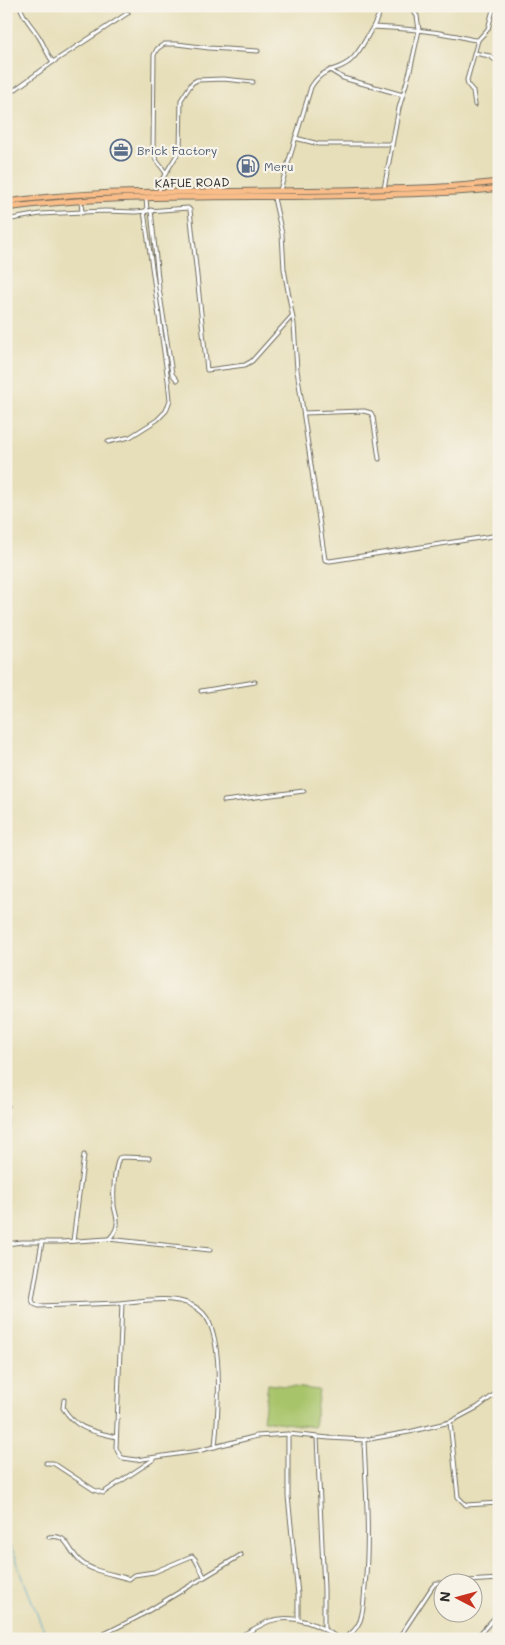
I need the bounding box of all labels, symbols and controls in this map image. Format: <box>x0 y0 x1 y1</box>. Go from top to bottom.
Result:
office icon: Brick Factory <box>109 138 133 162</box>
place label: Brick Factory <box>137 142 217 158</box>
fuel station icon: Meru <box>236 154 260 178</box>
place label: Meru <box>264 158 294 174</box>
street label: KAFUE ROAD <box>154 173 230 191</box>
north arrow <box>432 1572 482 1622</box>
text: N <box>435 1590 455 1603</box>

